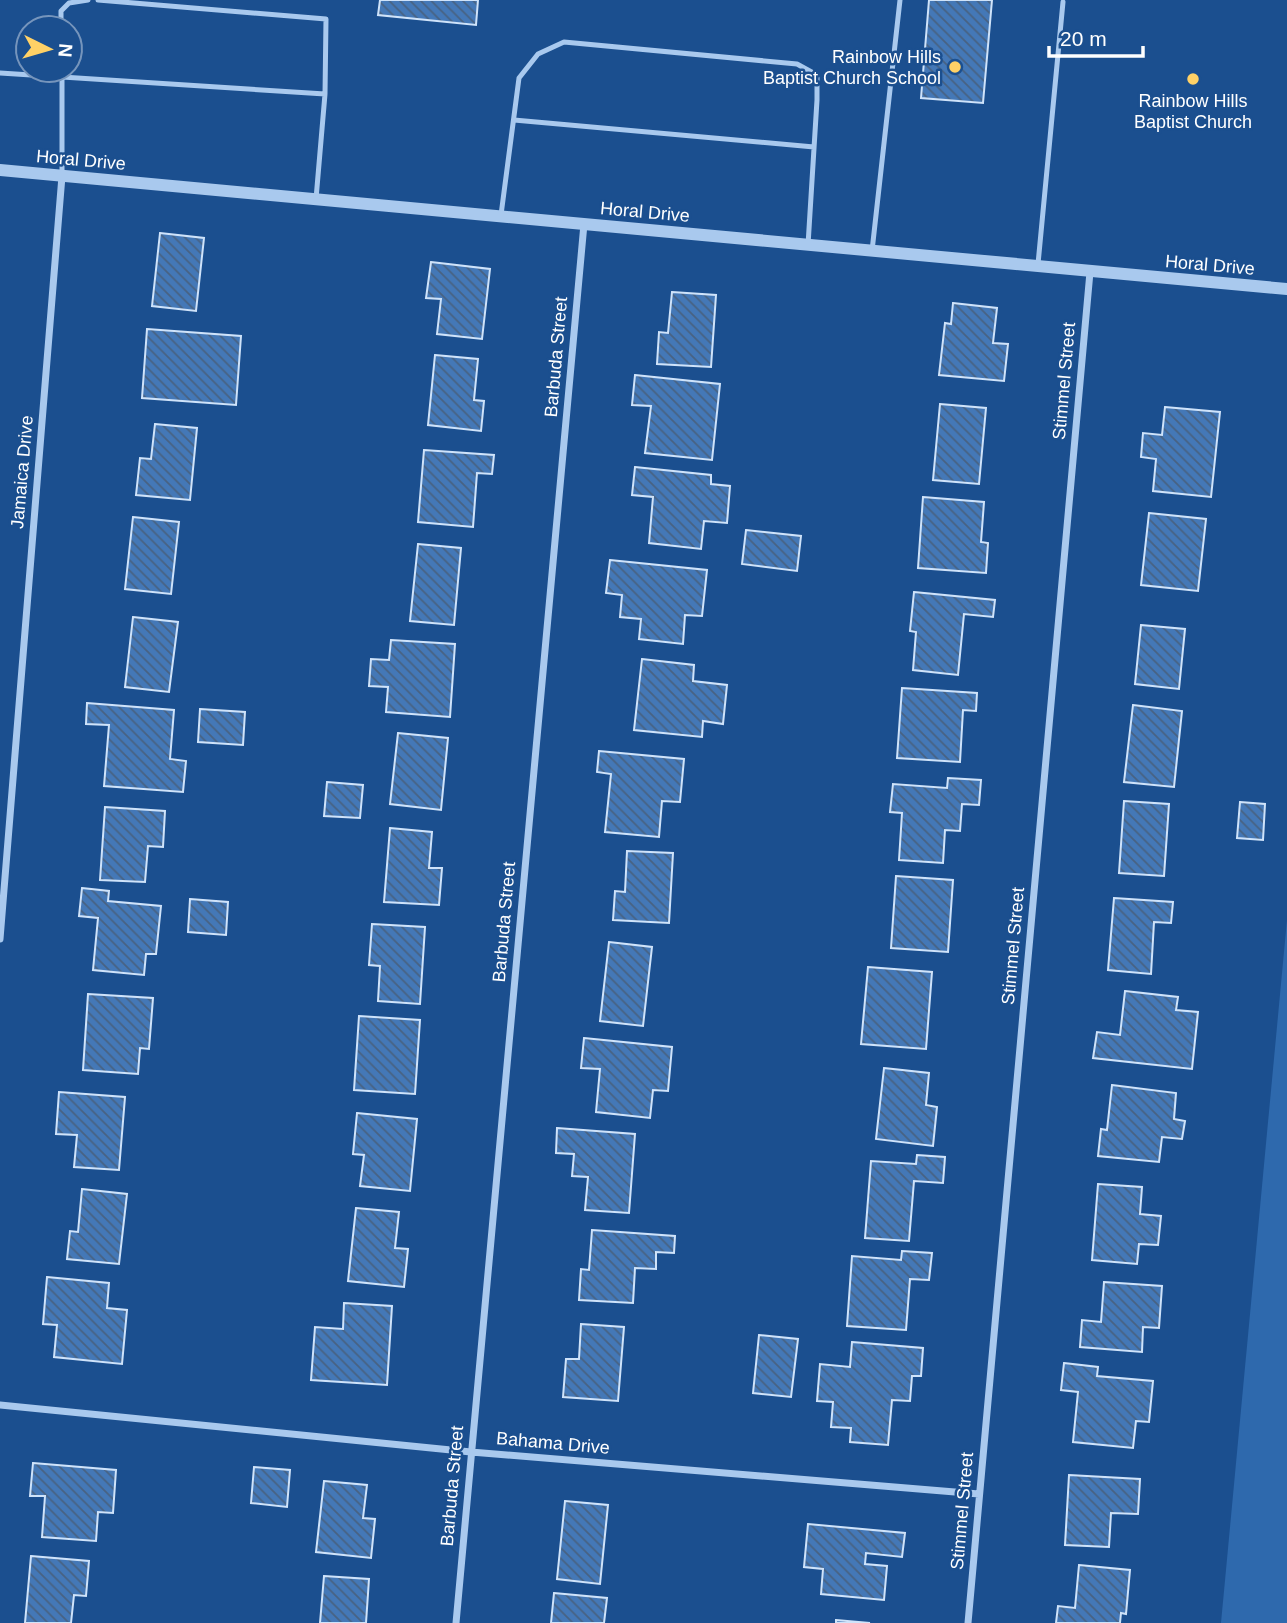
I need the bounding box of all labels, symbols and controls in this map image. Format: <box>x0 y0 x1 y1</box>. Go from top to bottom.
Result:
north arrow <box>14 14 84 84</box>
scale bar <box>1049 14 1144 58</box>
text: 20 m <box>1060 27 1107 50</box>
text: N <box>54 43 76 58</box>
place label: Rainbow Hills Baptist Church School <box>763 47 941 88</box>
marker: Rainbow Hills Baptist Church School <box>947 59 963 75</box>
marker: Rainbow Hills Baptist Church <box>1185 71 1201 87</box>
place label: Rainbow Hills Baptist Church <box>1134 91 1252 132</box>
street label: Horal Drive <box>35 146 127 174</box>
street label: Horal Drive <box>599 198 691 226</box>
street label: Horal Drive <box>1164 251 1256 279</box>
street label: Barbuda Street <box>541 296 571 418</box>
street label: Stimmel Street <box>1049 321 1079 441</box>
street label: Jamaica Drive <box>7 414 37 530</box>
street label: Barbuda Street <box>489 861 519 983</box>
street label: Stimmel Street <box>998 886 1028 1006</box>
street label: Barbuda Street <box>437 1425 467 1547</box>
street label: Bahama Drive <box>495 1428 611 1458</box>
street label: Stimmel Street <box>947 1451 977 1571</box>

